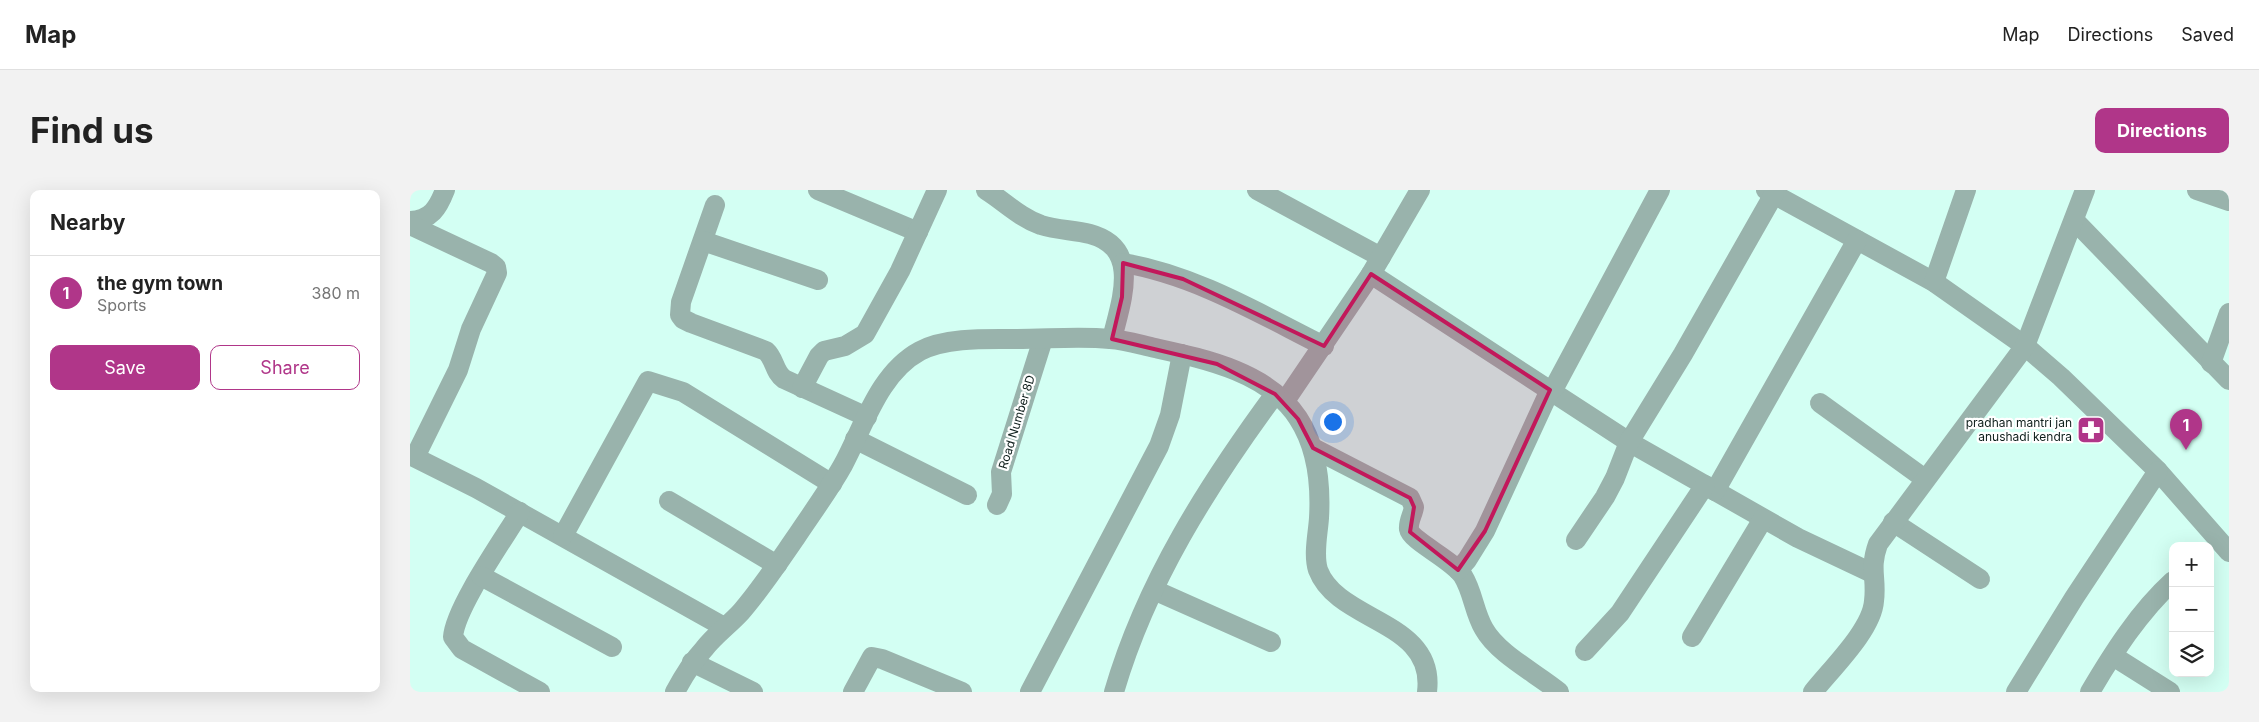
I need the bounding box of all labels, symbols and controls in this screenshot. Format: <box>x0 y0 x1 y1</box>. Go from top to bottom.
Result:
text: Map <box>25 20 76 49</box>
text: Map <box>2002 24 2040 45</box>
text: Directions <box>2068 24 2153 45</box>
text: Saved <box>2181 24 2234 45</box>
button: Directions <box>2095 108 2229 153</box>
text: Find us <box>30 109 154 151</box>
text: Nearby <box>50 210 125 235</box>
text: the gym town <box>97 272 223 295</box>
text: 1 <box>63 283 69 303</box>
text: 380 m <box>312 283 360 303</box>
text: Sports <box>97 295 146 315</box>
button: Save <box>50 345 200 390</box>
button: Share <box>210 345 360 390</box>
street label: Road Number 8D <box>995 373 1038 471</box>
your location <box>1320 409 1346 435</box>
pin: 1 <box>2170 409 2202 450</box>
place label: pradhan mantri jan anushadi kendra <box>1966 415 2072 444</box>
pharmacy icon: pradhan mantri jan anushadi kendra <box>2076 415 2106 445</box>
map controls <box>2169 542 2214 677</box>
button: + <box>2169 542 2214 587</box>
button: − <box>2169 587 2214 632</box>
button: layers <box>2169 632 2214 677</box>

